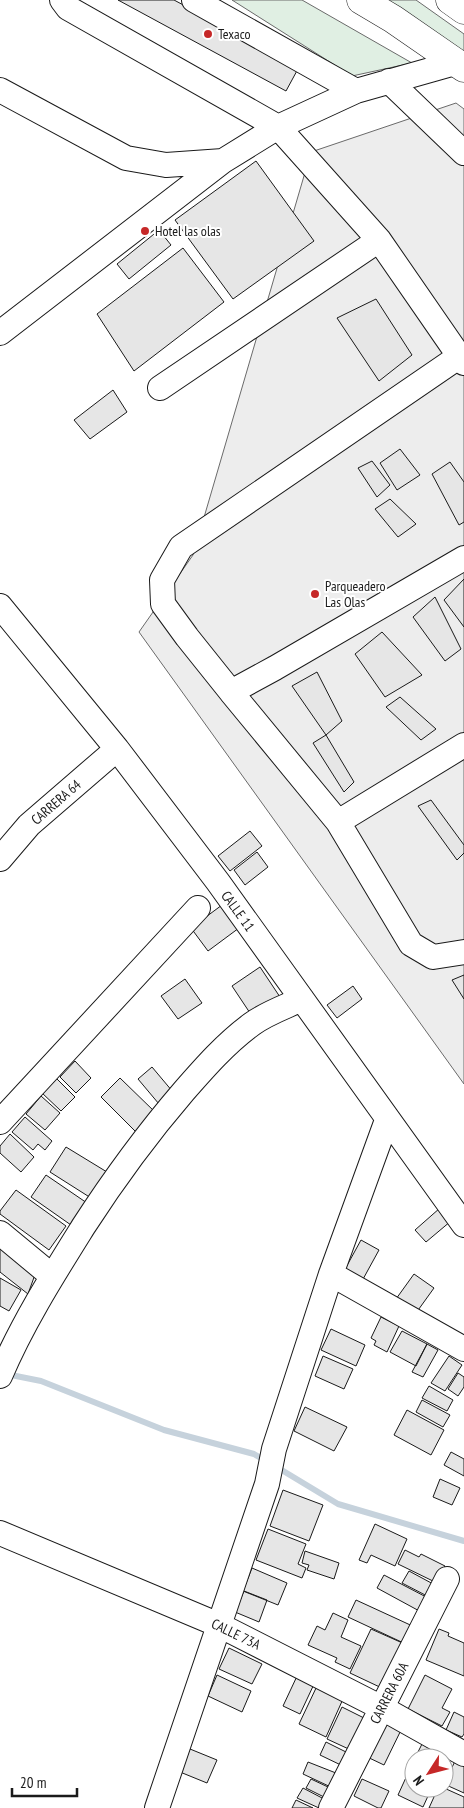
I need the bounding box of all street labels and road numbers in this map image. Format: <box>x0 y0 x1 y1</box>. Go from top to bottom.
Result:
street label: CARRERA 64 <box>27 775 85 829</box>
street label: CALLE 11 <box>217 887 259 935</box>
street label: CALLE 73A <box>208 1614 264 1654</box>
street label: CARRERA 60A <box>366 1659 412 1727</box>

